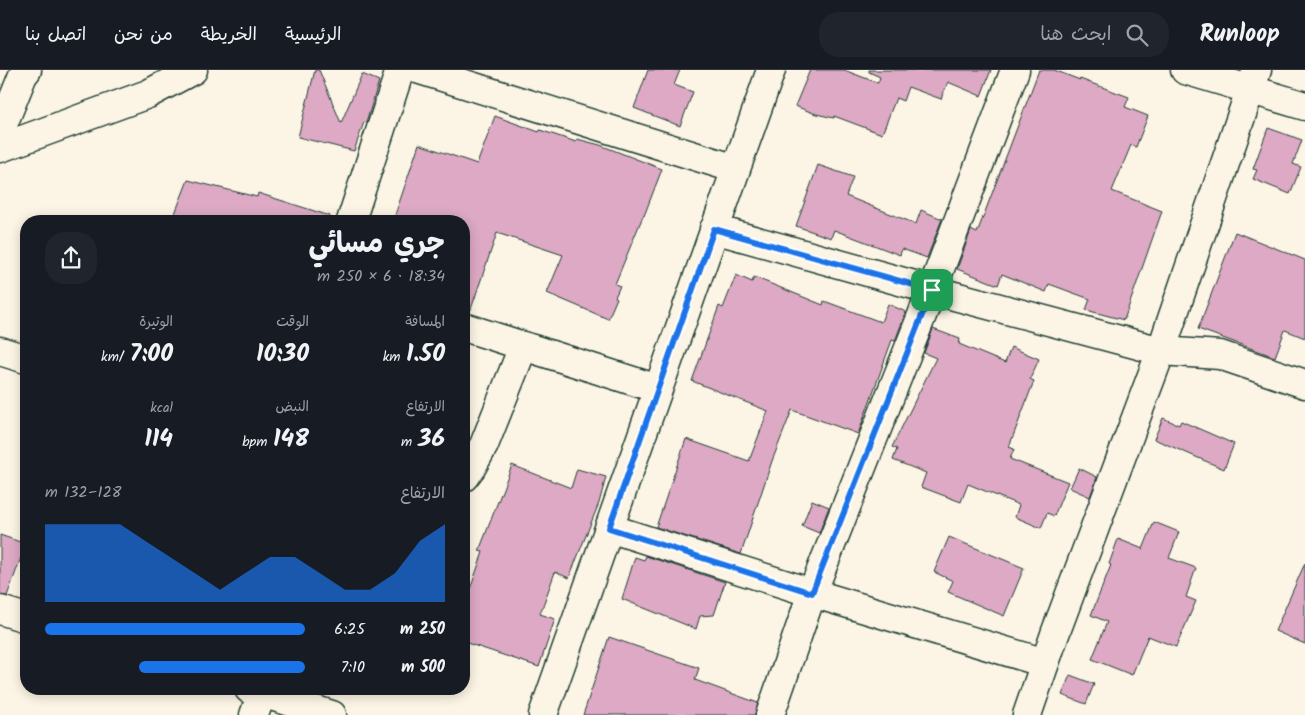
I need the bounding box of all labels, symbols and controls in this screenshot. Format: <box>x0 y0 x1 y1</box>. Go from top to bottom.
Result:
search box <box>819 12 1169 57</box>
text: Runloop <box>1199 15 1280 54</box>
text: ابحث هنا <box>1040 20 1111 50</box>
text: اتصل بنا <box>25 21 86 50</box>
text: من نحن <box>114 21 173 50</box>
text: الخريطة <box>201 21 257 50</box>
text: الرئيسية <box>285 21 341 50</box>
icon: search <box>1123 21 1151 49</box>
text: جري مسائي <box>308 222 445 267</box>
button: share <box>45 232 97 284</box>
text: 18:34 · 6 × 250 m <box>317 264 445 289</box>
pin <box>911 269 953 311</box>
icon: arrive <box>918 276 946 304</box>
text: الوتيرة <box>139 311 173 333</box>
text: الوقت <box>276 311 309 333</box>
text: المسافة <box>405 311 445 333</box>
text: 7:00 <box>129 334 173 374</box>
text: 10:30 <box>256 334 309 374</box>
text: 1.50 <box>406 334 445 374</box>
text: /km <box>101 346 129 368</box>
text: km <box>383 346 406 368</box>
text: النبض <box>276 396 309 418</box>
text: الارتفاع <box>406 396 445 418</box>
text: kcal <box>150 397 173 419</box>
text: 114 <box>144 419 173 459</box>
text: 148 <box>273 419 309 459</box>
text: 36 <box>418 419 445 459</box>
text: bpm <box>242 431 273 453</box>
text: m <box>401 431 418 453</box>
text: 128–132 m <box>45 480 121 505</box>
text: الارتفاع <box>400 481 445 506</box>
text: 6:25 <box>334 617 365 642</box>
text: 250 m <box>400 617 445 642</box>
text: 7:10 <box>341 655 365 680</box>
text: 500 m <box>401 655 445 680</box>

